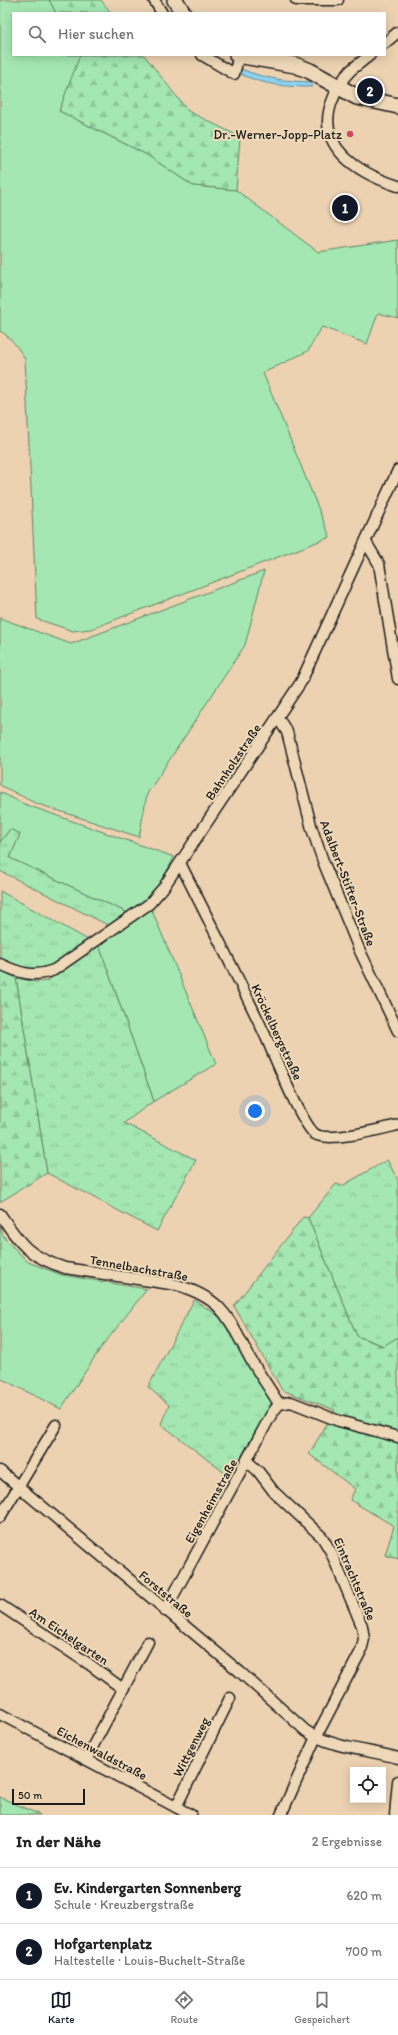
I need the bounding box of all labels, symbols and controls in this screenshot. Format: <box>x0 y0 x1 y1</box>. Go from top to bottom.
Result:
search box <box>12 12 386 56</box>
icon: search <box>26 23 48 45</box>
text: Hier suchen <box>58 25 134 43</box>
pin: 2 <box>357 76 383 106</box>
place label: Dr.-Werner-Jopp-Platz <box>213 127 342 142</box>
marker: Dr.-Werner-Jopp-Platz <box>345 129 355 139</box>
pin: 1 <box>332 193 358 223</box>
street label: Bahnholzstraße <box>202 721 264 803</box>
street label: Adalbert-Stifter-Straße <box>317 818 379 948</box>
street label: Kröckelbergstraße <box>248 982 306 1082</box>
your location <box>245 1101 265 1121</box>
street label: Tennelbachstraße <box>89 1252 189 1284</box>
street label: Eigenheimstraße <box>182 1456 240 1546</box>
street label: Eintrachtstraße <box>331 1535 379 1623</box>
street label: Forststraße <box>136 1567 196 1621</box>
street label: Am Eichelgarten <box>27 1604 111 1668</box>
street label: Wittgenweg <box>170 1714 213 1779</box>
street label: Eichenwaldstraße <box>54 1723 150 1783</box>
map controls <box>350 1767 386 1803</box>
button: locate <box>350 1767 386 1803</box>
scale bar <box>12 1787 85 1806</box>
text: 50 m <box>18 1789 42 1802</box>
text: In der Nähe <box>16 1831 101 1851</box>
text: 2 Ergebnisse <box>312 1834 382 1849</box>
text: Ev. Kindergarten Sonnenberg <box>54 1879 241 1897</box>
text: 1 <box>26 1888 32 1903</box>
text: 620 m <box>346 1888 382 1903</box>
text: Schule · Kreuzbergstraße <box>54 1897 194 1912</box>
text: Hofgartenplatz <box>54 1935 152 1953</box>
text: 2 <box>26 1944 32 1959</box>
text: 700 m <box>346 1944 382 1959</box>
text: Haltestelle · Louis-Buchelt-Straße <box>54 1953 245 1968</box>
tab: Karte <box>48 1989 74 2026</box>
tab: Route <box>171 1989 198 2026</box>
tab: Gespeichert <box>294 1989 350 2026</box>

